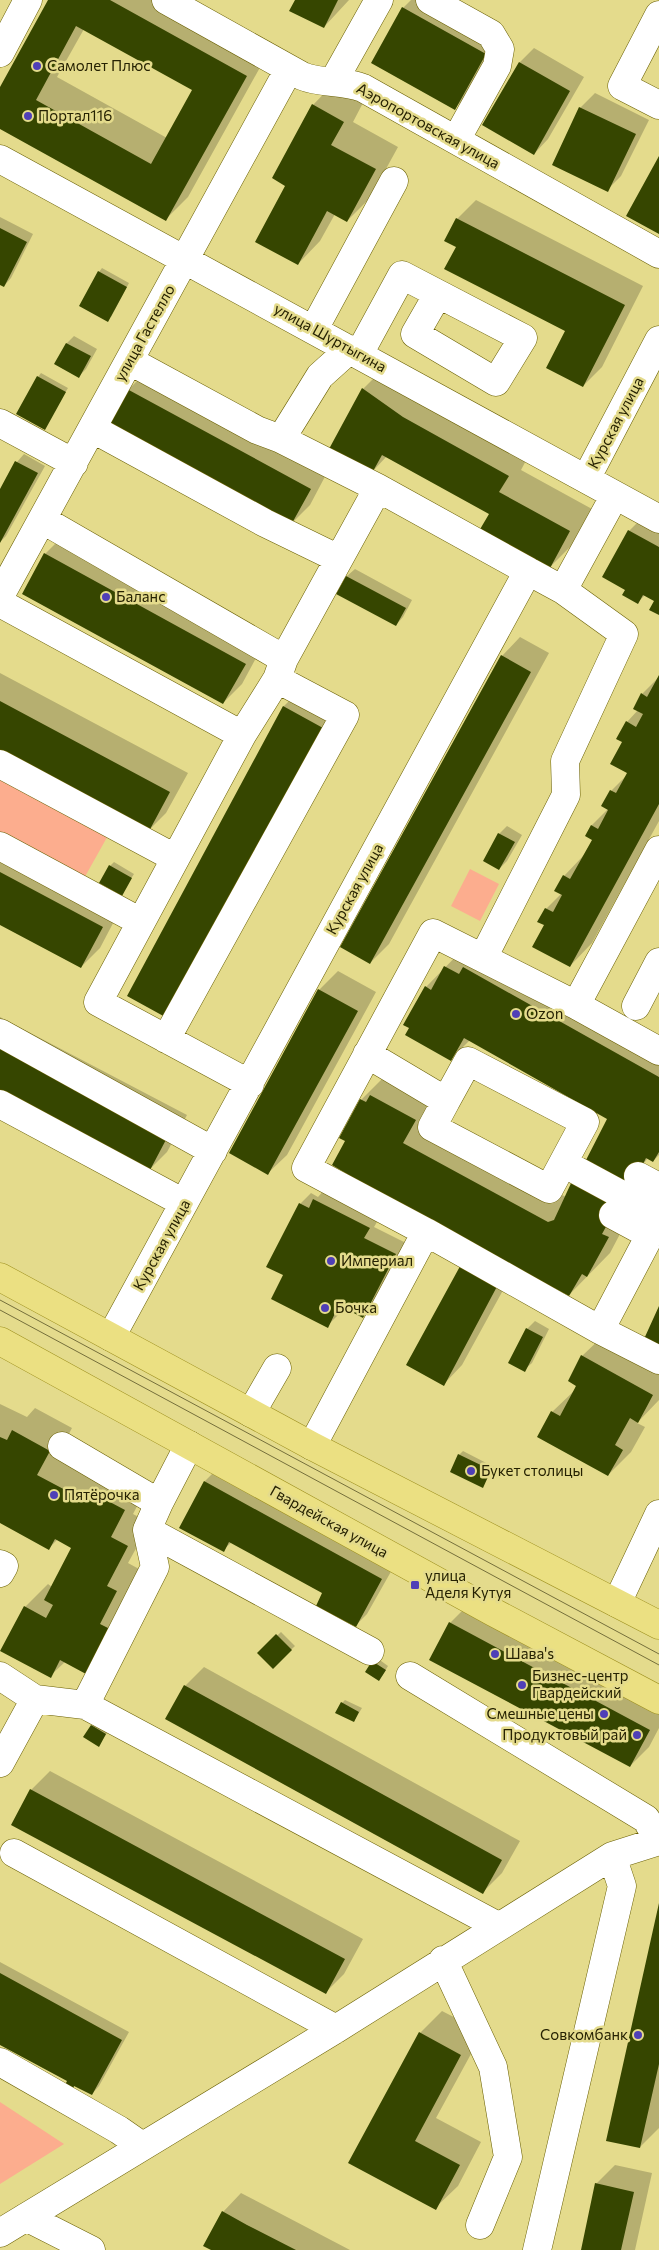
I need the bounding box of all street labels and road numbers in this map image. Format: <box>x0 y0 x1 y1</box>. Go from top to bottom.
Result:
street label: Аэропортовская улица <box>354 78 503 172</box>
street label: улица Гастелло <box>110 281 178 384</box>
street label: улица Шуртыгина <box>271 299 390 375</box>
street label: Курская улица <box>583 374 647 471</box>
street label: Курская улица <box>322 840 387 937</box>
street label: Курская улица <box>129 1196 194 1293</box>
street label: Гвардейская улица <box>267 1481 392 1561</box>

